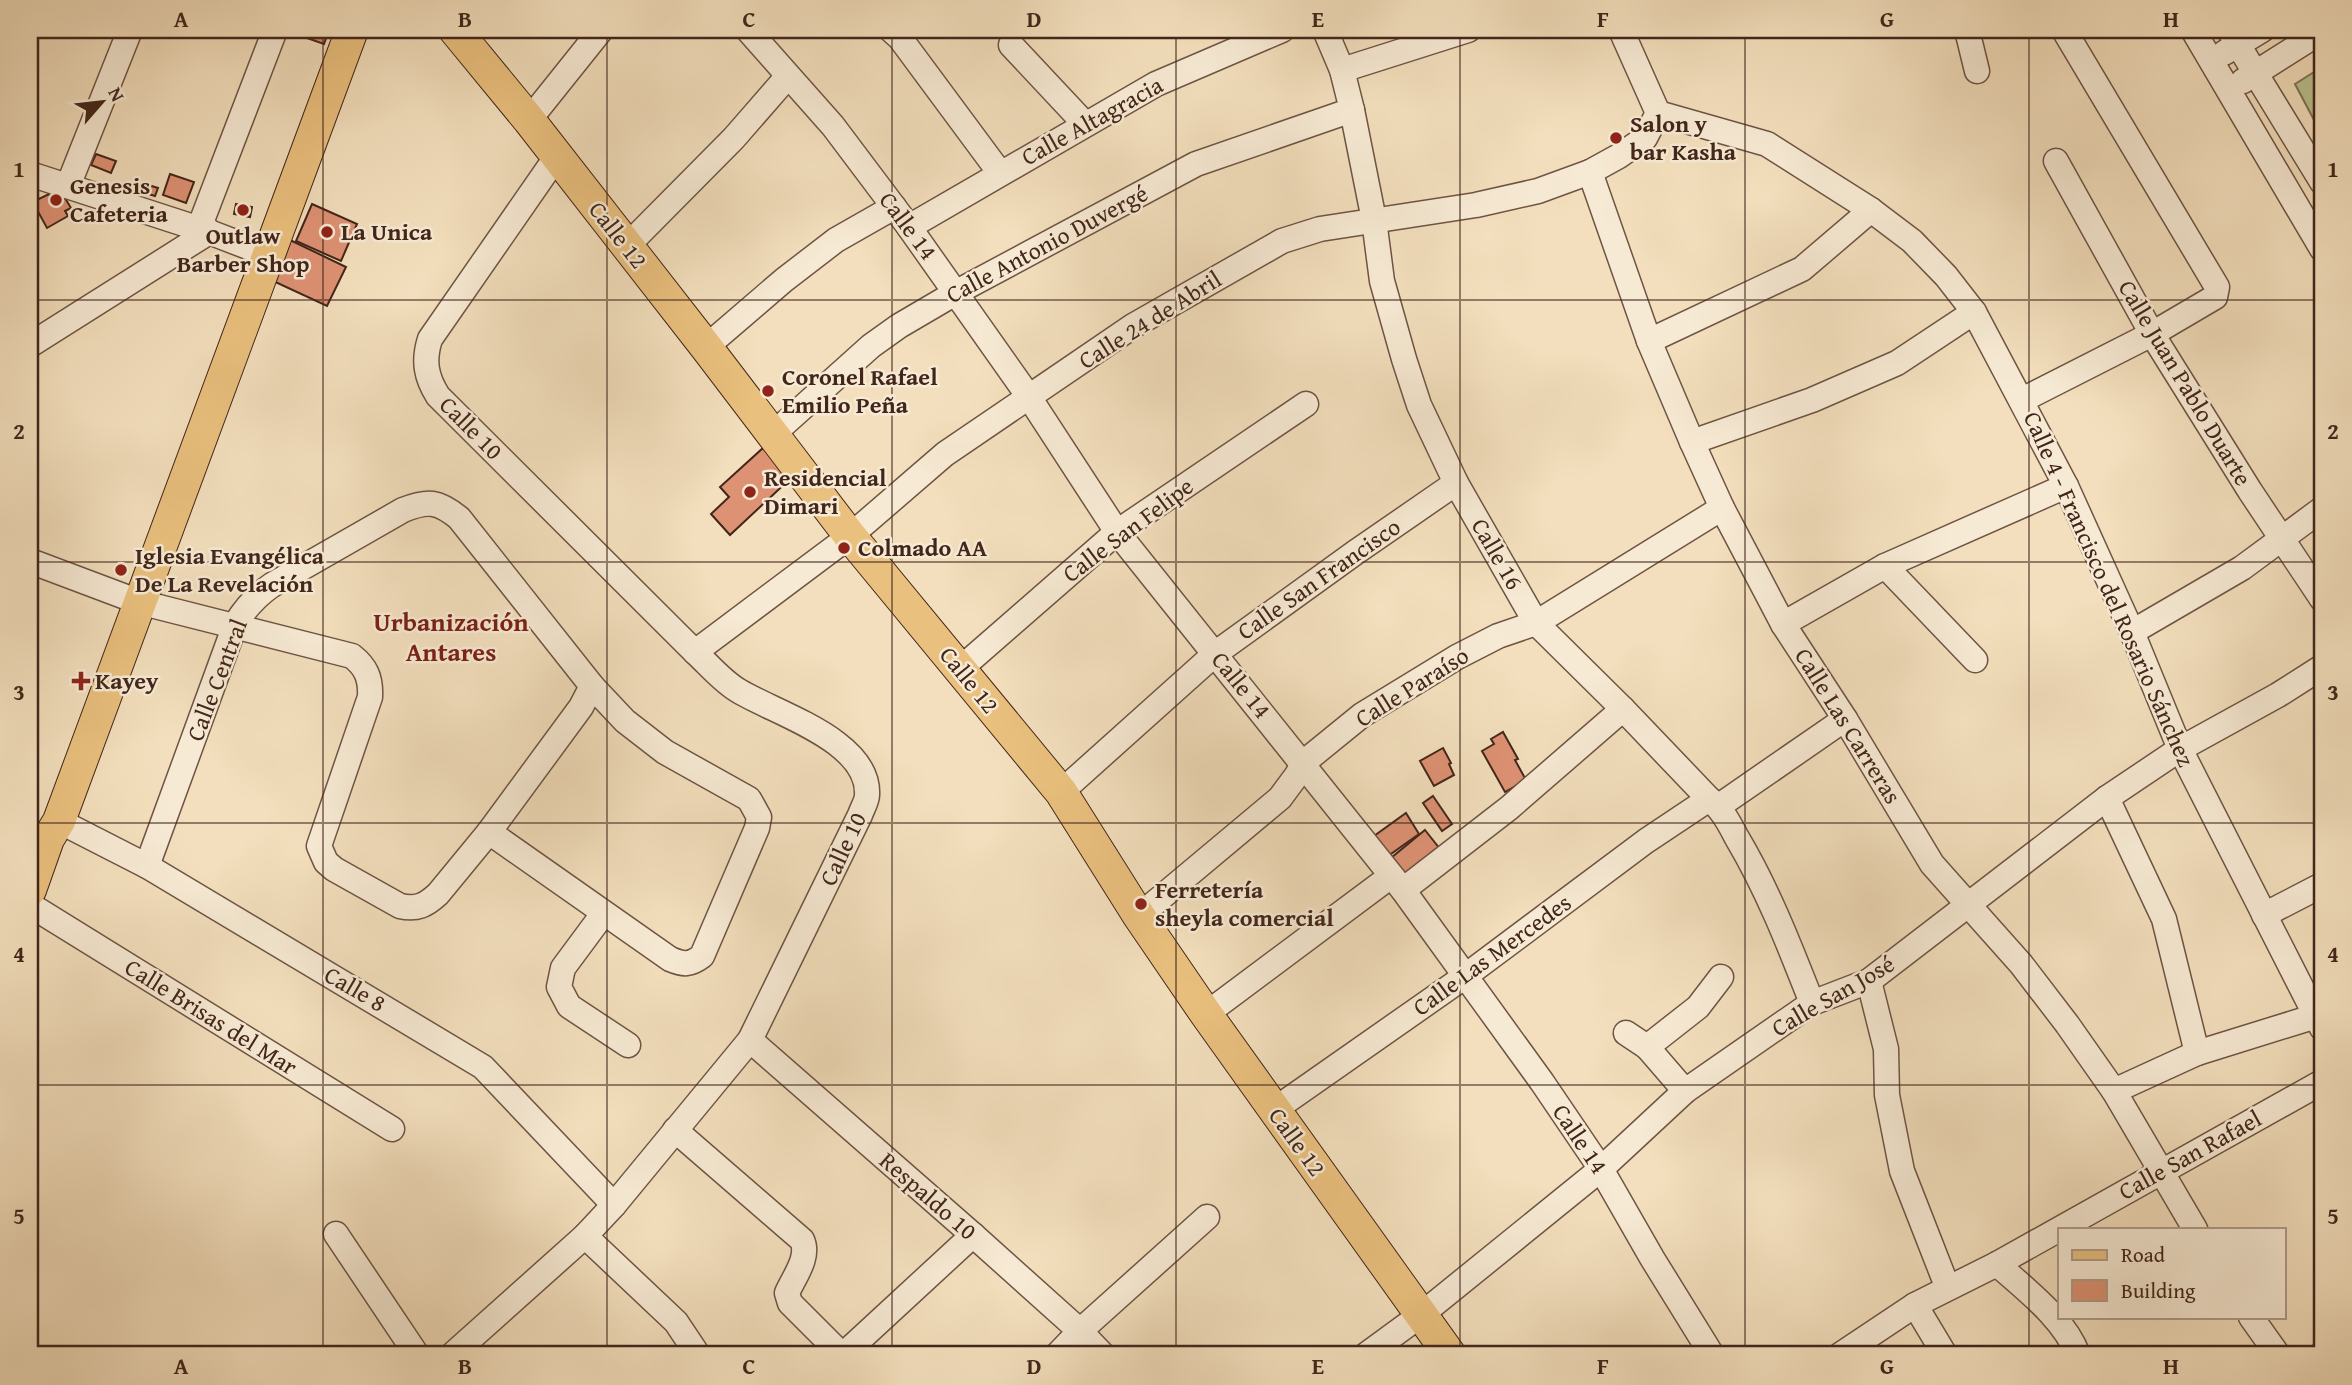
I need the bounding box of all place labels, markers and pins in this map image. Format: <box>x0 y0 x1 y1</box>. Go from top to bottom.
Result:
place label: Salon y bar Kasha <box>1630 106 1737 169</box>
marker: Salon y bar Kasha <box>1608 130 1624 146</box>
place label: Genesis Cafeteria <box>70 168 168 231</box>
marker: Genesis Cafeteria <box>48 192 64 208</box>
marker: Outlaw Barber Shop <box>235 202 251 218</box>
place label: La Unica <box>341 214 433 249</box>
place label: Outlaw Barber Shop <box>177 218 309 281</box>
marker: La Unica <box>319 224 335 240</box>
place label: Coronel Rafael Emilio Peña <box>782 359 938 422</box>
marker: Coronel Rafael Emilio Peña <box>760 383 776 399</box>
place label: Residencial Dimari <box>764 460 887 523</box>
marker: Residencial Dimari <box>742 484 758 500</box>
place label: Colmado AA <box>858 530 988 565</box>
place label: Iglesia Evangélica De La Revelación <box>135 538 325 601</box>
marker: Colmado AA <box>836 540 852 556</box>
marker: Iglesia Evangélica De La Revelación <box>113 562 129 578</box>
place label: Kayey <box>95 663 159 698</box>
marker: Kayey <box>73 673 89 689</box>
place label: Ferretería sheyla comercial <box>1155 872 1334 935</box>
marker: Ferretería sheyla comercial <box>1133 896 1149 912</box>

